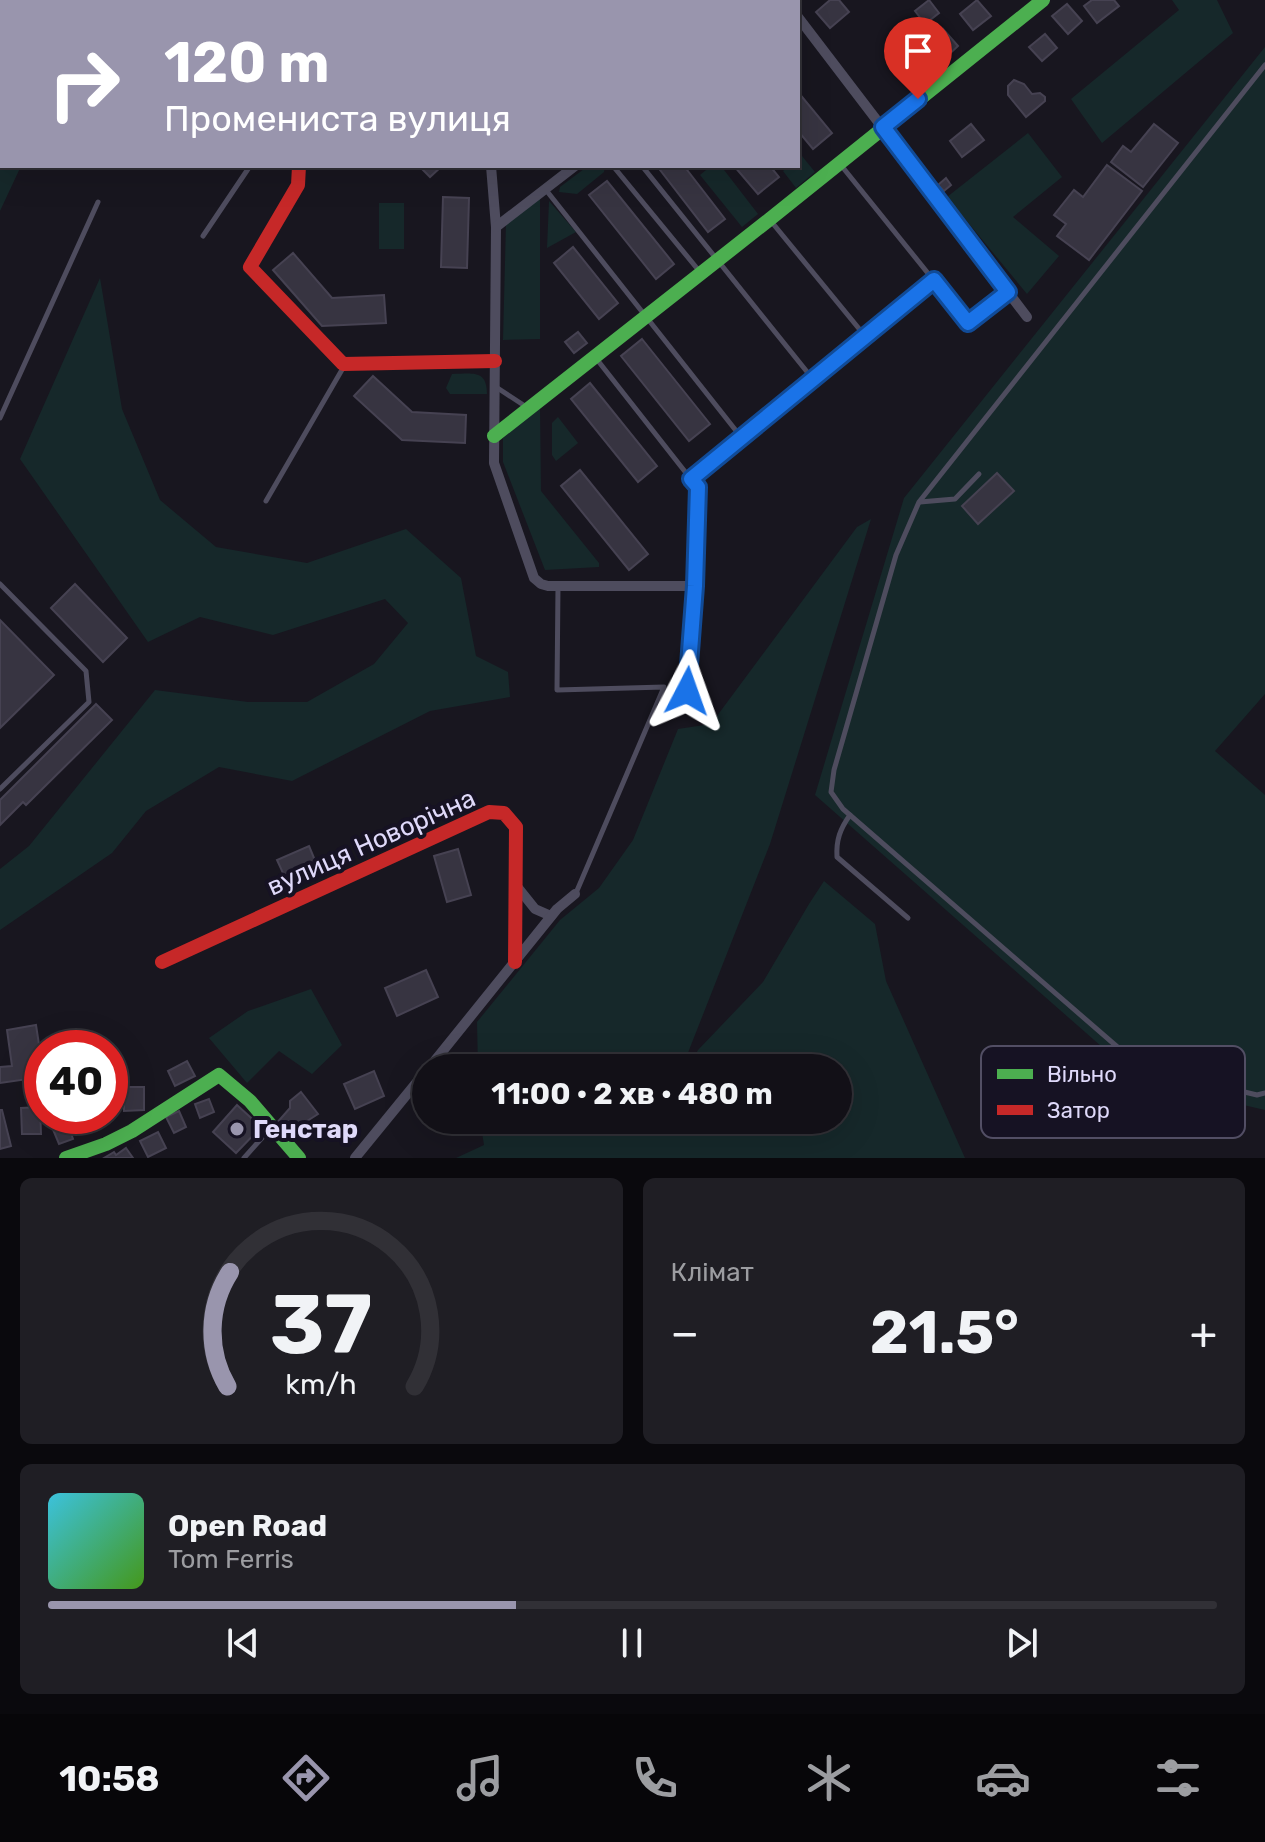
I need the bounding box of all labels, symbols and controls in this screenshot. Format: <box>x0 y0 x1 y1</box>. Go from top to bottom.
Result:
pin <box>884 17 952 99</box>
icon: arrive <box>896 29 940 73</box>
text: 120 m <box>164 30 330 96</box>
icon: right <box>32 32 136 136</box>
text: Промениста вулиця <box>164 97 511 140</box>
position arrow <box>645 649 729 733</box>
street label: вулиця Новорічна <box>262 783 480 902</box>
speed limit sign: 40 <box>24 1030 128 1134</box>
legend <box>981 1046 1245 1138</box>
text: Вільно <box>1047 1061 1117 1088</box>
text: 11:00 · 2 хв · 480 m <box>491 1076 773 1112</box>
text: Затор <box>1047 1097 1110 1124</box>
place label: Генстар <box>253 1114 358 1145</box>
marker: Генстар <box>228 1120 246 1138</box>
text: Клімат <box>671 1257 754 1288</box>
text: 37 <box>270 1275 372 1374</box>
text: 21.5° <box>870 1297 1019 1368</box>
text: − <box>671 1307 699 1359</box>
text: + <box>1190 1307 1217 1359</box>
text: km/h <box>286 1367 357 1401</box>
text: Open Road <box>168 1508 327 1544</box>
text: Tom Ferris <box>168 1544 294 1575</box>
icon: previous <box>221 1621 265 1665</box>
icon: pause <box>610 1621 654 1665</box>
icon: next <box>1000 1621 1044 1665</box>
icon: directions <box>278 1750 334 1806</box>
icon: music <box>452 1750 508 1806</box>
icon: phone <box>627 1750 683 1806</box>
icon: climate <box>801 1750 857 1806</box>
icon: car <box>975 1750 1031 1806</box>
icon: filters <box>1150 1750 1206 1806</box>
text: 10:58 <box>59 1757 160 1800</box>

